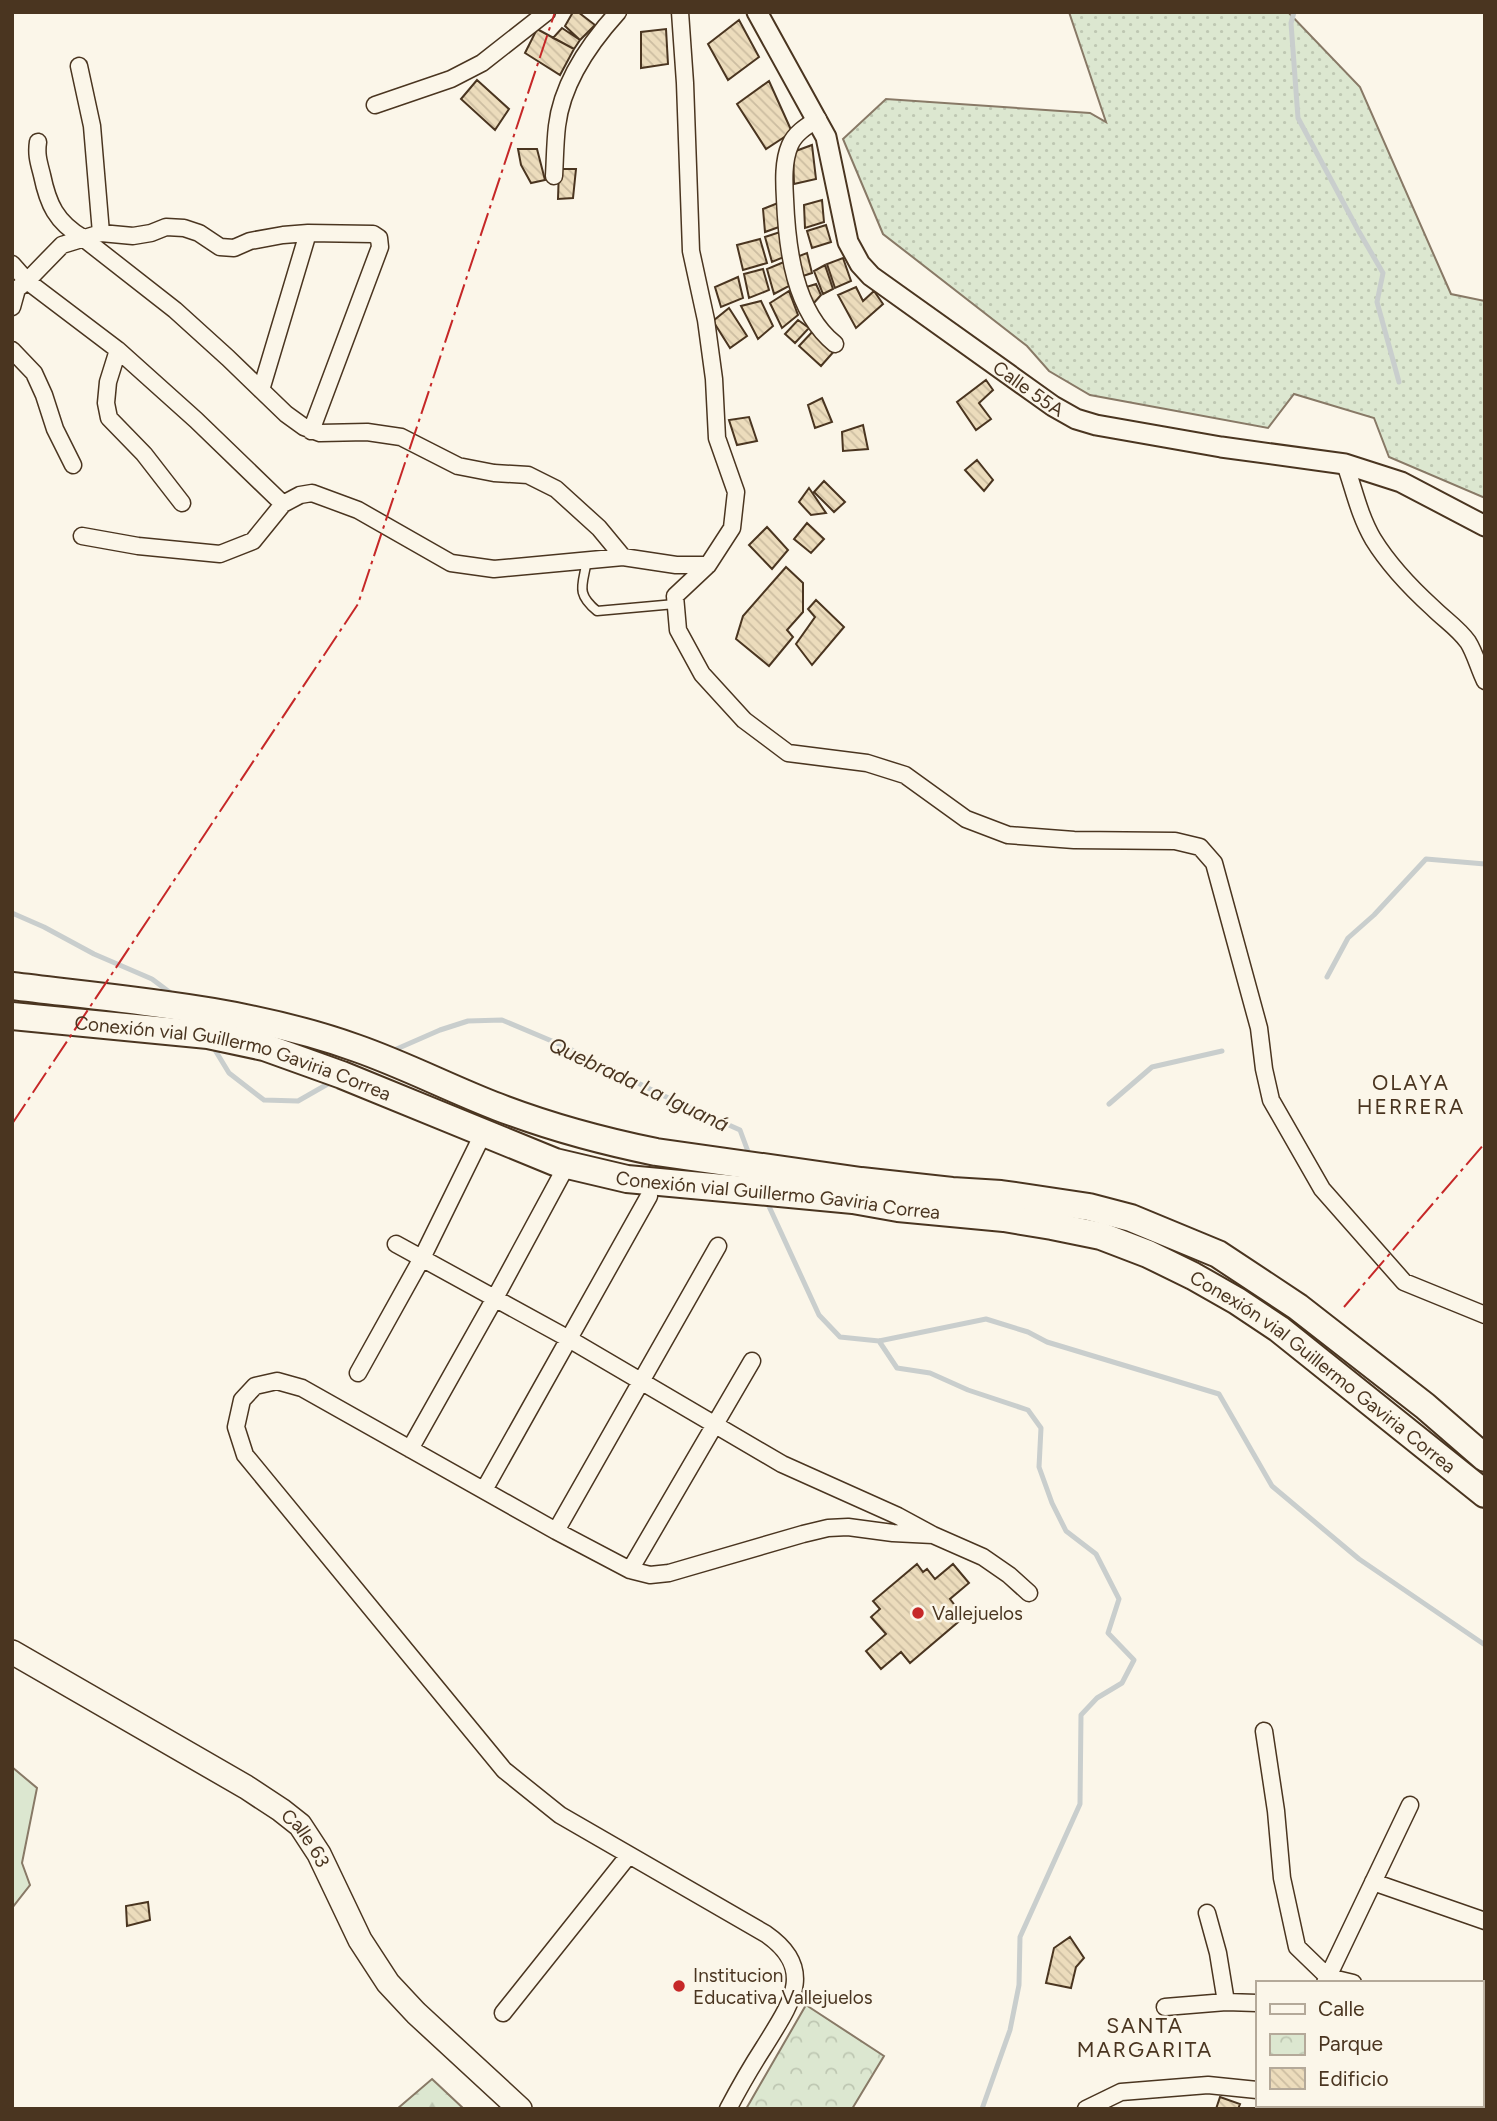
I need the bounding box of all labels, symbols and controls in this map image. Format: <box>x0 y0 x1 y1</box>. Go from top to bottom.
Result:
street label: Calle 55A <box>989 355 1068 421</box>
street label: Conexión vial Guillermo Gaviria Correa <box>74 1011 395 1105</box>
water label: Quebrada La Iguaná <box>545 1031 733 1137</box>
district label: OLAYA HERRERA <box>1357 1070 1465 1119</box>
street label: Conexión vial Guillermo Gaviria Correa <box>613 1165 941 1223</box>
street label: Conexión vial Guillermo Gaviria Correa <box>1186 1265 1461 1478</box>
place label: Vallejuelos <box>932 1602 1023 1625</box>
marker: Vallejuelos <box>910 1605 926 1621</box>
street label: Calle 63 <box>277 1803 335 1871</box>
place label: Institucion Educativa Vallejuelos <box>693 1964 873 2009</box>
marker: Institucion Educativa Vallejuelos <box>671 1978 687 1994</box>
legend <box>1256 1981 1483 2107</box>
text: Calle <box>1318 1996 1365 2021</box>
district label: SANTA MARGARITA <box>1077 2013 1213 2062</box>
text: Parque <box>1318 2031 1383 2056</box>
text: Edificio <box>1318 2066 1389 2091</box>

